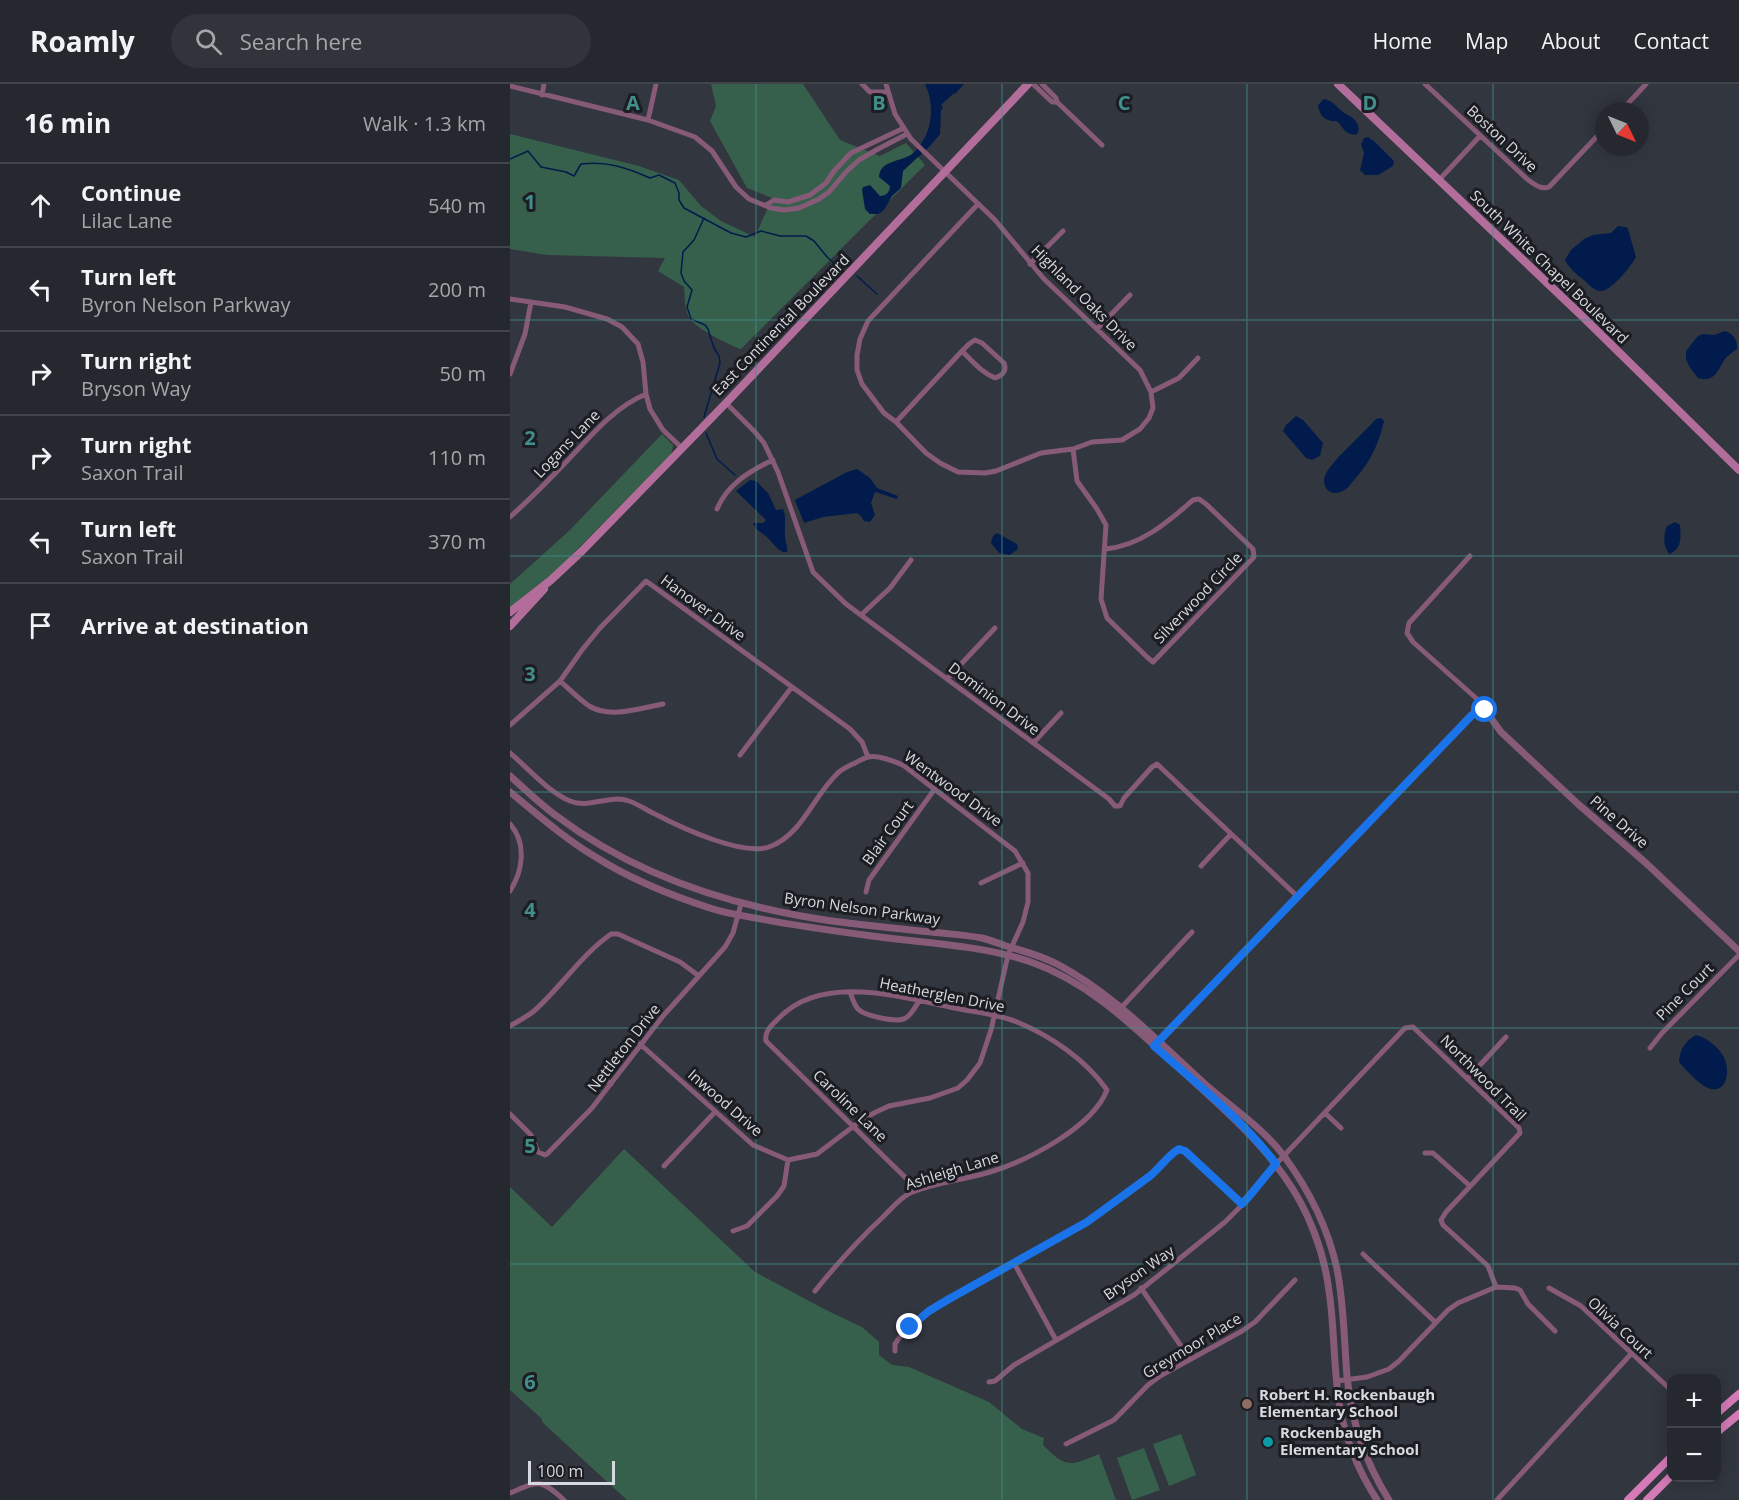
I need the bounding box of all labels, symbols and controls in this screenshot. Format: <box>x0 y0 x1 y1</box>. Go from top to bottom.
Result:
search box <box>171 14 591 68</box>
text: Roamly <box>30 22 135 60</box>
icon: search <box>192 25 225 58</box>
text: Search here <box>240 26 362 56</box>
text: Home <box>1373 27 1432 55</box>
text: Map <box>1465 27 1508 55</box>
text: About <box>1541 27 1601 55</box>
text: Contact <box>1634 27 1709 55</box>
text: A <box>626 89 640 116</box>
text: B <box>872 89 886 116</box>
text: C <box>1118 89 1131 116</box>
text: D <box>1363 89 1377 116</box>
street label: Boston Drive <box>1463 100 1542 176</box>
north arrow <box>1595 102 1649 156</box>
text: 16 min <box>24 105 111 141</box>
text: Walk · 1.3 km <box>363 110 486 137</box>
text: Continue <box>81 177 181 207</box>
street label: South White Chapel Boulevard <box>1466 185 1633 347</box>
text: 1 <box>524 188 536 215</box>
icon: ahead <box>24 189 57 222</box>
text: 540 m <box>428 192 486 219</box>
text: Lilac Lane <box>81 207 172 234</box>
street label: Highland Oaks Drive <box>1027 240 1142 355</box>
street label: East Continental Boulevard <box>707 249 853 399</box>
text: Turn left <box>81 261 176 291</box>
icon: left <box>24 273 57 306</box>
text: 200 m <box>428 276 486 303</box>
text: Byron Nelson Parkway <box>81 291 290 318</box>
text: Turn right <box>81 345 192 375</box>
icon: right <box>24 357 57 390</box>
text: 50 m <box>439 360 486 387</box>
text: Bryson Way <box>81 375 191 402</box>
street label: Logans Lane <box>529 405 604 482</box>
text: 2 <box>524 424 536 451</box>
text: Turn right <box>81 429 192 459</box>
icon: right <box>24 441 57 474</box>
text: 110 m <box>428 444 486 471</box>
text: Saxon Trail <box>81 459 183 486</box>
text: Turn left <box>81 513 176 543</box>
icon: left <box>24 525 57 558</box>
text: 370 m <box>428 528 486 555</box>
text: Saxon Trail <box>81 543 183 570</box>
street label: Silverwood Circle <box>1149 547 1246 647</box>
street label: Hanover Drive <box>657 570 750 645</box>
icon: arrive <box>24 609 57 642</box>
text: Arrive at destination <box>81 610 309 640</box>
street label: Dominion Drive <box>945 657 1044 739</box>
text: 3 <box>524 660 536 687</box>
route start <box>1471 696 1497 722</box>
street label: Wentwood Drive <box>901 746 1007 830</box>
street label: Pine Drive <box>1586 790 1653 852</box>
street label: Blair Court <box>857 796 917 869</box>
street label: Byron Nelson Parkway <box>783 887 942 929</box>
text: 4 <box>524 896 536 923</box>
street label: Pine Court <box>1651 958 1717 1024</box>
street label: Heatherglen Drive <box>878 972 1006 1016</box>
street label: Nettleton Drive <box>582 999 664 1096</box>
street label: Northwood Trail <box>1436 1030 1531 1125</box>
street label: Inwood Drive <box>684 1064 767 1140</box>
street label: Caroline Lane <box>809 1065 892 1146</box>
text: 5 <box>524 1132 536 1159</box>
street label: Ashleigh Lane <box>902 1146 1001 1194</box>
street label: Bryson Way <box>1099 1240 1178 1304</box>
street label: Olivia Court <box>1584 1292 1657 1363</box>
street label: Greymoor Place <box>1138 1308 1245 1382</box>
route end <box>896 1313 922 1339</box>
text: 6 <box>524 1368 536 1395</box>
map controls <box>1667 1374 1721 1482</box>
button: + <box>1667 1374 1721 1428</box>
place label: Robert H. Rockenbaugh Elementary School <box>1259 1384 1435 1421</box>
marker: Robert H. Rockenbaugh Elementary School <box>1240 1397 1254 1411</box>
place label: Rockenbaugh Elementary School <box>1280 1422 1419 1459</box>
button: − <box>1667 1428 1721 1482</box>
marker: Rockenbaugh Elementary School <box>1261 1435 1275 1449</box>
scale bar <box>528 1458 615 1486</box>
text: 100 m <box>537 1460 583 1482</box>

